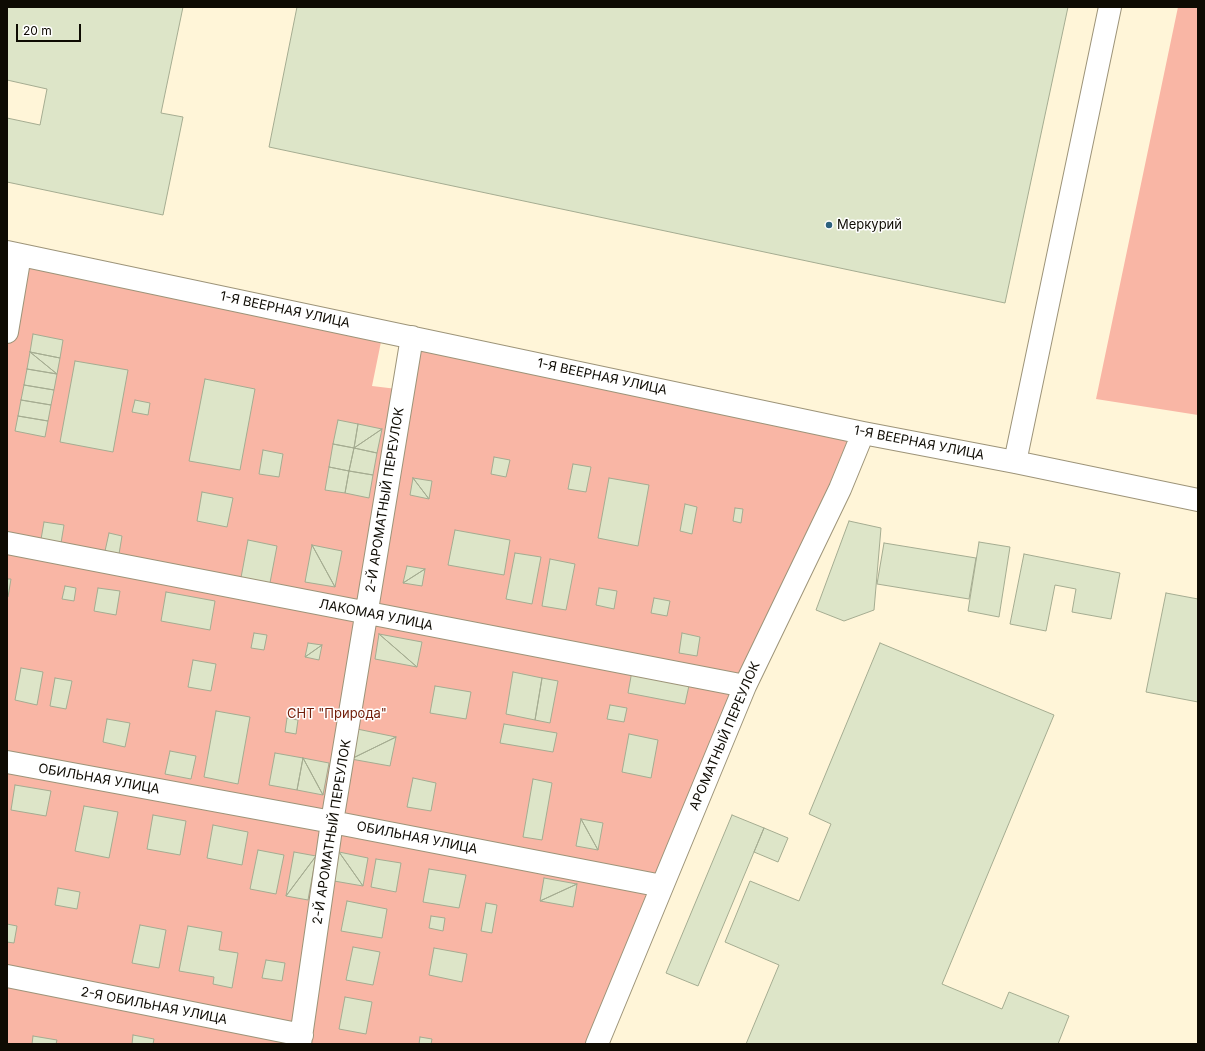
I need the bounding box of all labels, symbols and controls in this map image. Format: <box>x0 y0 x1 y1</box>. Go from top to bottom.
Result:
scale bar <box>18 16 83 42</box>
text: 20 m <box>23 23 52 38</box>
place label: Меркурий <box>837 217 902 233</box>
marker: Меркурий <box>824 220 834 230</box>
street label: 1-Я ВЕЕРНАЯ УЛИЦА <box>219 289 351 331</box>
street label: 1-Я ВЕЕРНАЯ УЛИЦА <box>536 356 668 398</box>
street label: 2-Й АРОМАТНЫЙ ПЕРЕУЛОК <box>363 406 407 594</box>
street label: 1-Я ВЕЕРНАЯ УЛИЦА <box>853 423 985 463</box>
street label: ЛАКОМАЯ УЛИЦА <box>318 596 434 634</box>
street label: АРОМАТНЫЙ ПЕРЕУЛОК <box>687 659 763 813</box>
park label: СНТ "Природа" <box>287 706 387 722</box>
street label: 2-Й АРОМАТНЫЙ ПЕРЕУЛОК <box>310 738 354 926</box>
street label: ОБИЛЬНАЯ УЛИЦА <box>37 761 161 797</box>
street label: ОБИЛЬНАЯ УЛИЦА <box>355 819 479 857</box>
street label: 2-Я ОБИЛЬНАЯ УЛИЦА <box>79 984 229 1028</box>

